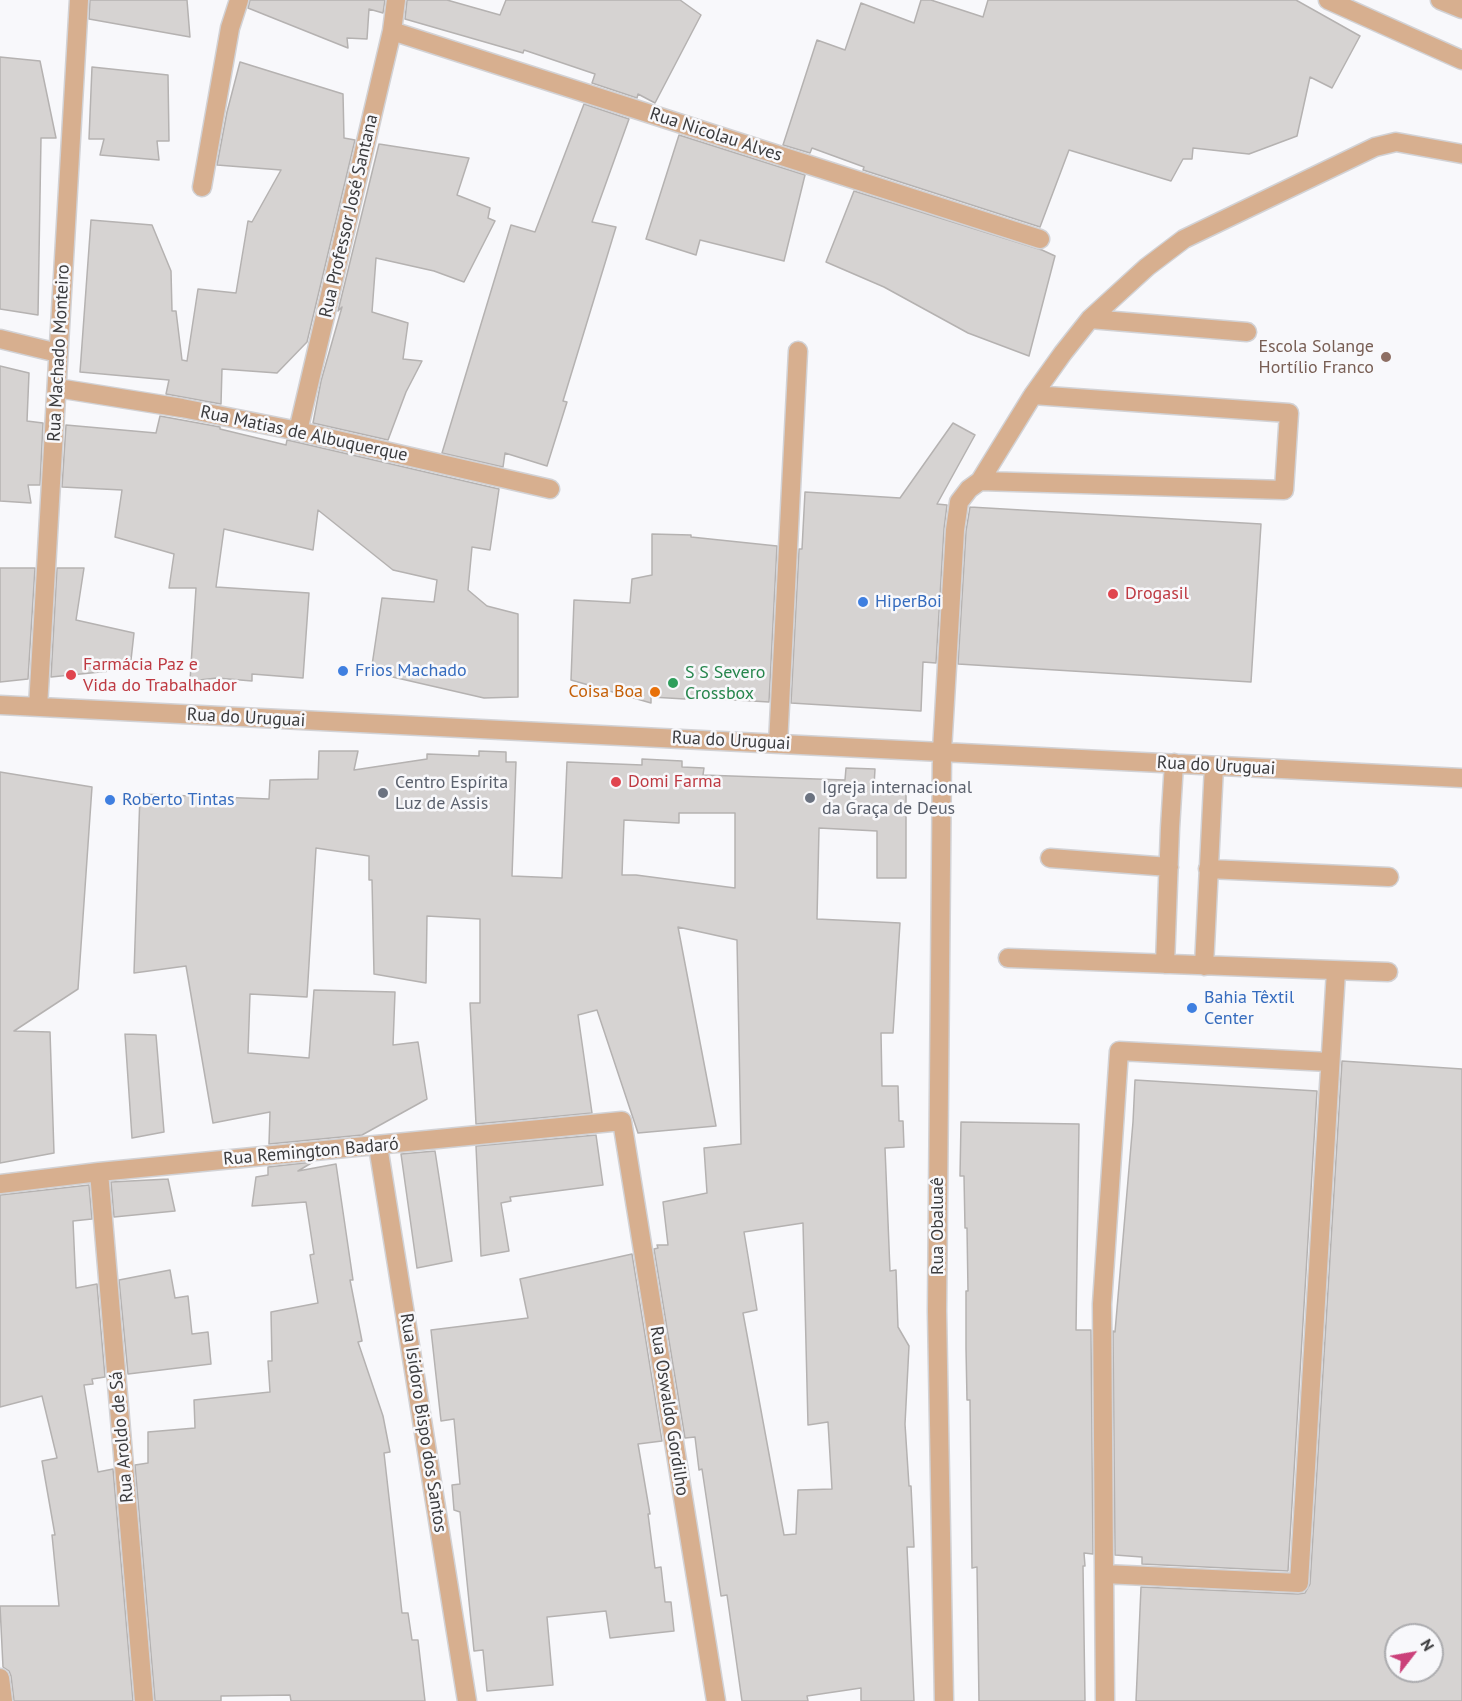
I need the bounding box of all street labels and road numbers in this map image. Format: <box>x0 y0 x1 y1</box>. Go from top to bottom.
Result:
street label: Rua Nicolau Alves <box>647 103 785 167</box>
street label: Rua Professor José Santana <box>315 112 383 320</box>
street label: Rua Machado Monteiro <box>44 264 74 442</box>
street label: Rua Matias de Albuquerque <box>198 401 410 467</box>
street label: Rua do Uruguai <box>186 704 306 732</box>
street label: Rua do Uruguai <box>671 727 791 755</box>
street label: Rua do Uruguai <box>1156 752 1276 780</box>
street label: Rua Remington Badaró <box>222 1134 400 1170</box>
street label: Rua Obaluaê <box>927 1177 949 1275</box>
street label: Rua Isidoro Bispo dos Santos <box>395 1312 451 1534</box>
street label: Rua Oswaldo Gordilho <box>645 1325 693 1497</box>
street label: Rua Aroldo de Sá <box>105 1370 139 1504</box>

